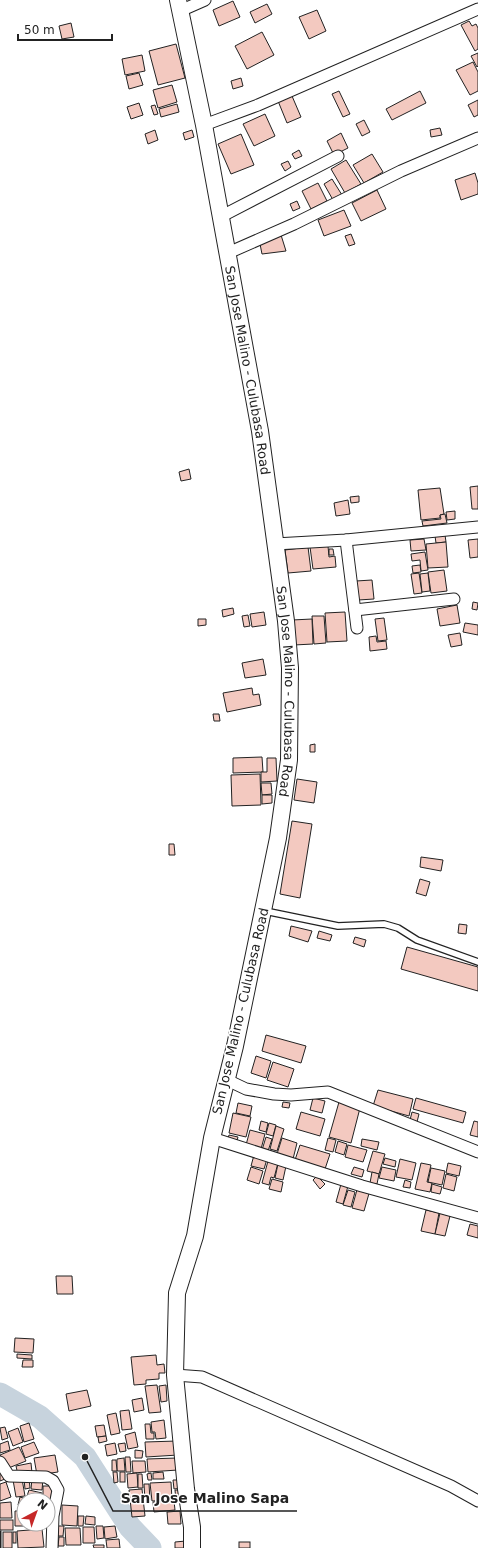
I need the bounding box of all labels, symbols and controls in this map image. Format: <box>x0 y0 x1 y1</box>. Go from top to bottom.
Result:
scale bar <box>18 16 112 42</box>
text: 50 m <box>24 23 55 37</box>
street label: San Jose Malino - Culubasa Road <box>222 265 273 476</box>
street label: San Jose Malino - Culubasa Road <box>273 585 297 798</box>
street label: San Jose Malino - Culubasa Road <box>209 906 272 1116</box>
callout: San Jose Malino Sapa <box>113 1485 297 1511</box>
text: San Jose Malino Sapa <box>121 1490 289 1506</box>
north arrow <box>16 1492 56 1532</box>
text: N <box>34 1497 50 1513</box>

